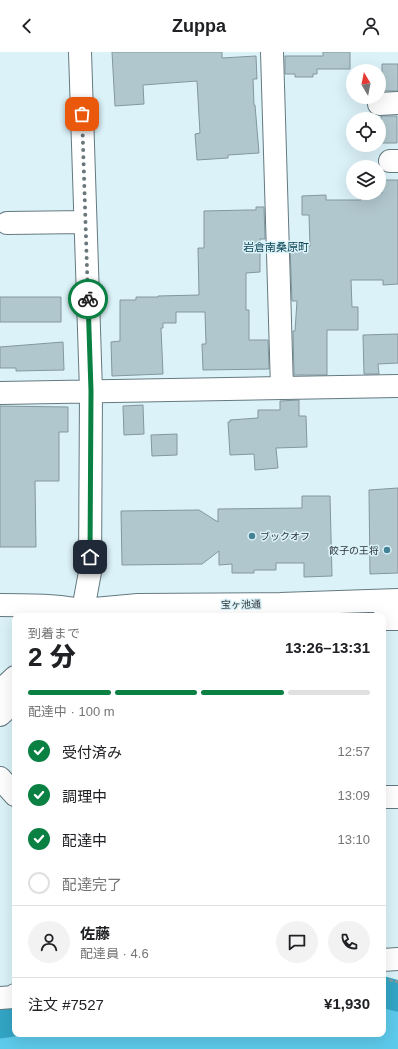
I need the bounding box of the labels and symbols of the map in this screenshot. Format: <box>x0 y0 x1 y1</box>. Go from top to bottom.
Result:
north arrow <box>346 64 386 104</box>
pin <box>65 97 99 131</box>
district label: 岩倉南桑原町 <box>243 241 309 253</box>
courier <box>68 279 108 319</box>
marker: ブックオフ <box>247 531 257 541</box>
place label: ブックオフ <box>260 531 310 542</box>
pin <box>73 540 107 574</box>
place label: 餃子の王将 <box>329 545 379 556</box>
marker: 餃子の王将 <box>382 545 392 555</box>
street label: 宝ヶ池通 <box>221 599 261 610</box>

